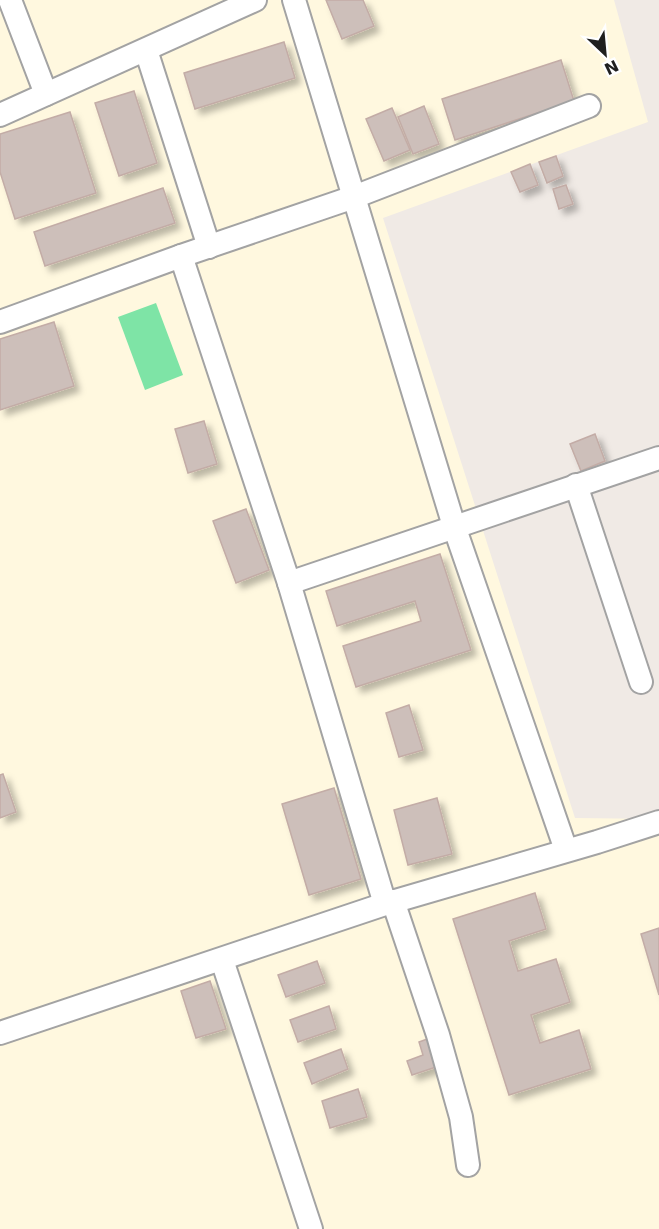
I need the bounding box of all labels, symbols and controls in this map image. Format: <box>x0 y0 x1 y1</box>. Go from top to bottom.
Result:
north arrow <box>575 24 635 84</box>
text: N <box>601 56 622 79</box>

